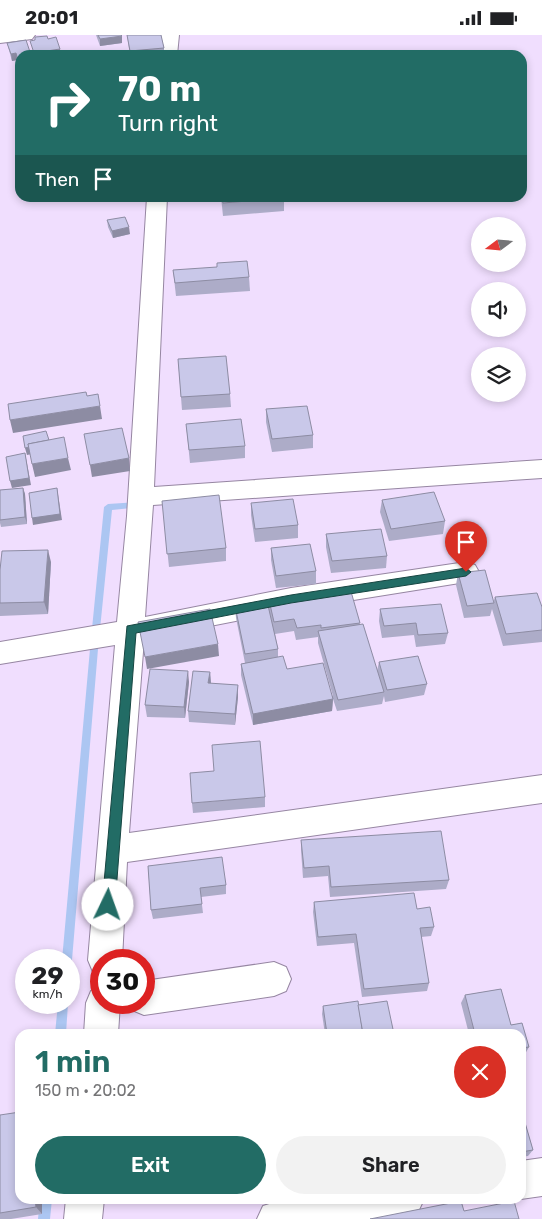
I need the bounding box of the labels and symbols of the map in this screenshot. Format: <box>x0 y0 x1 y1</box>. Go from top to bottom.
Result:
north arrow <box>471 217 526 273</box>
pin <box>445 521 487 572</box>
position arrow <box>81 878 133 930</box>
speed limit sign: 30 <box>90 949 155 1014</box>

